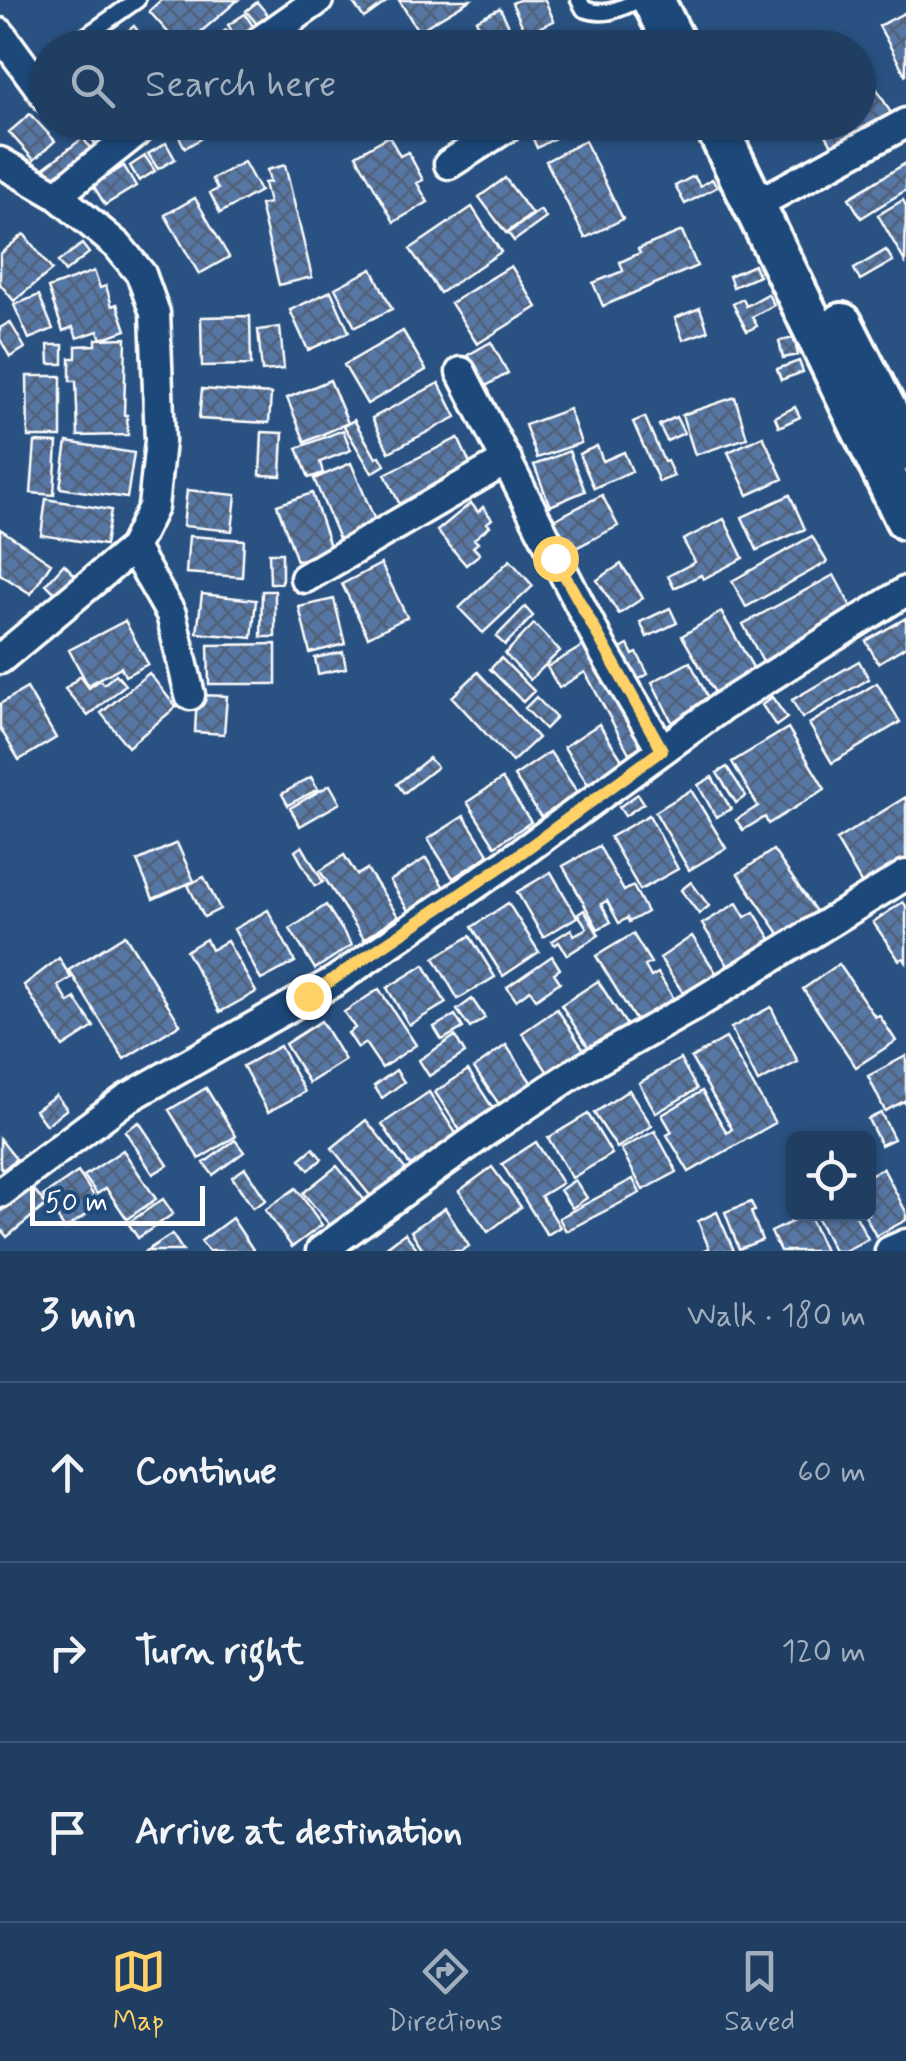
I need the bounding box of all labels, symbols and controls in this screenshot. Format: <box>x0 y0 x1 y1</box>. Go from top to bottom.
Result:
search box <box>30 30 876 140</box>
icon: search <box>65 58 120 113</box>
text: Search here <box>145 61 336 110</box>
route start <box>533 536 579 582</box>
route end <box>286 974 332 1020</box>
map controls <box>786 1131 876 1221</box>
button: locate <box>786 1131 876 1221</box>
scale bar <box>30 1181 205 1226</box>
text: 50 m <box>45 1185 108 1222</box>
text: 3 min <box>40 1289 137 1344</box>
text: Walk · 180 m <box>687 1295 866 1337</box>
icon: ahead <box>40 1445 95 1500</box>
text: Continue <box>135 1448 277 1497</box>
text: 60 m <box>797 1451 866 1493</box>
icon: right <box>40 1625 95 1680</box>
text: Turn right <box>135 1628 304 1677</box>
text: 120 m <box>781 1631 866 1673</box>
icon: arrive <box>40 1805 95 1860</box>
text: Arrive at destination <box>135 1808 462 1857</box>
tab: Map <box>111 1944 166 2041</box>
tab: Directions <box>388 1944 503 2041</box>
tab: Saved <box>724 1944 795 2041</box>

